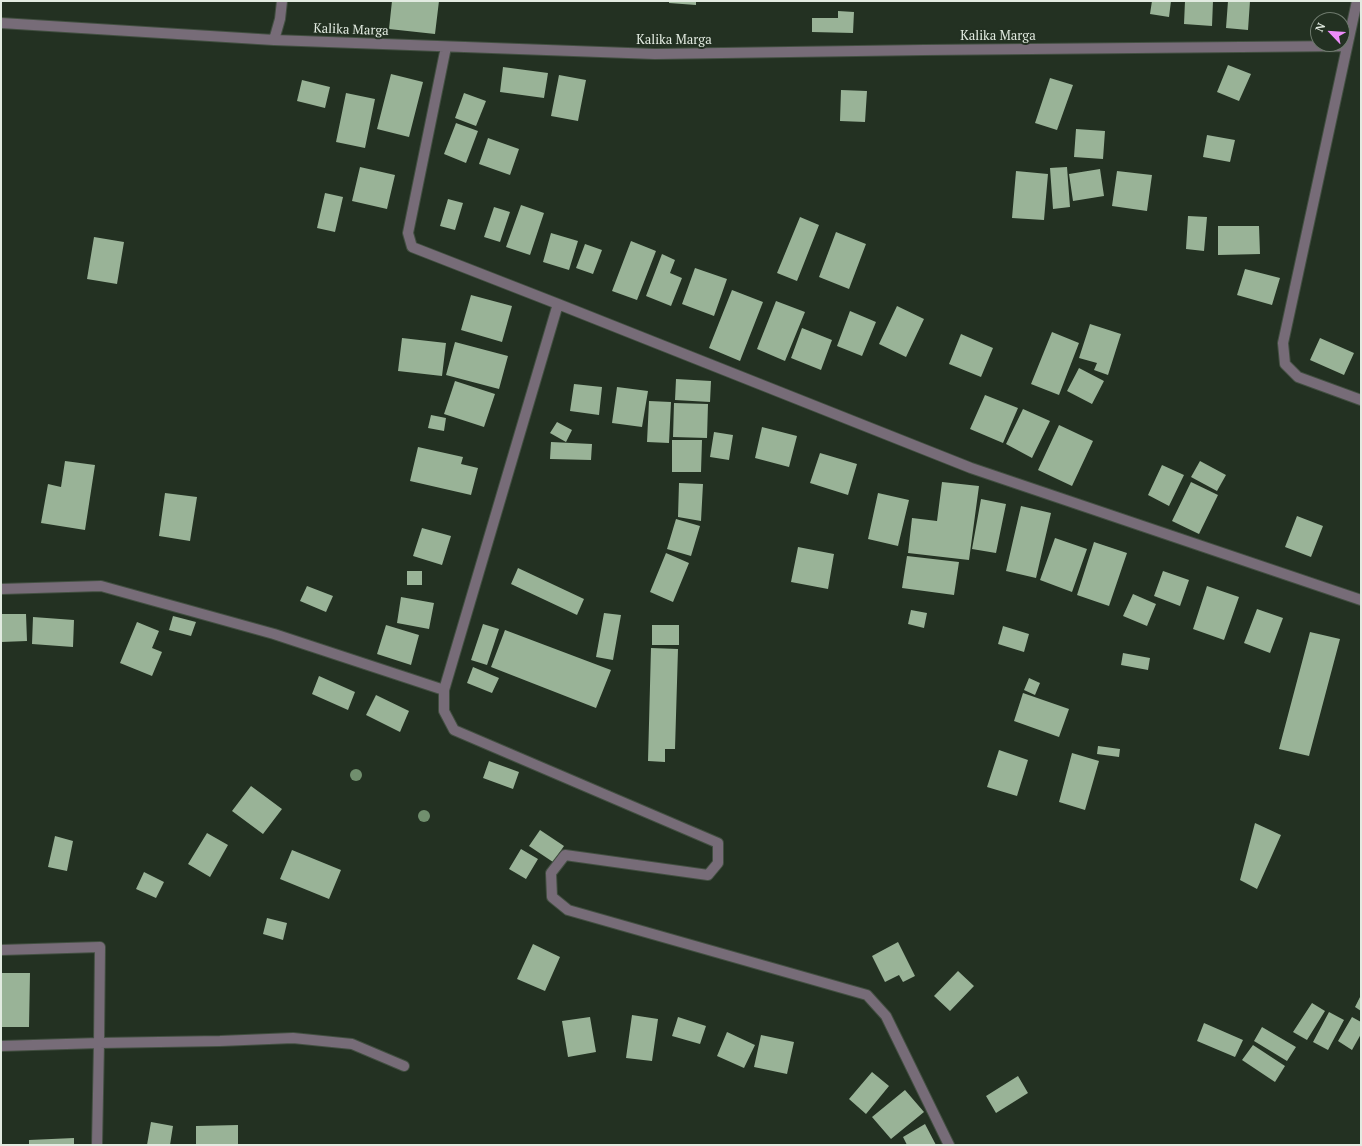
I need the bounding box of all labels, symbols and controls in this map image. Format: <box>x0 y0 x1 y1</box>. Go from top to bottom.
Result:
north arrow <box>1310 12 1350 52</box>
street label: Kalika Marga <box>313 21 389 39</box>
text: N <box>1312 21 1328 34</box>
street label: Kalika Marga <box>960 28 1036 44</box>
street label: Kalika Marga <box>636 32 712 48</box>

